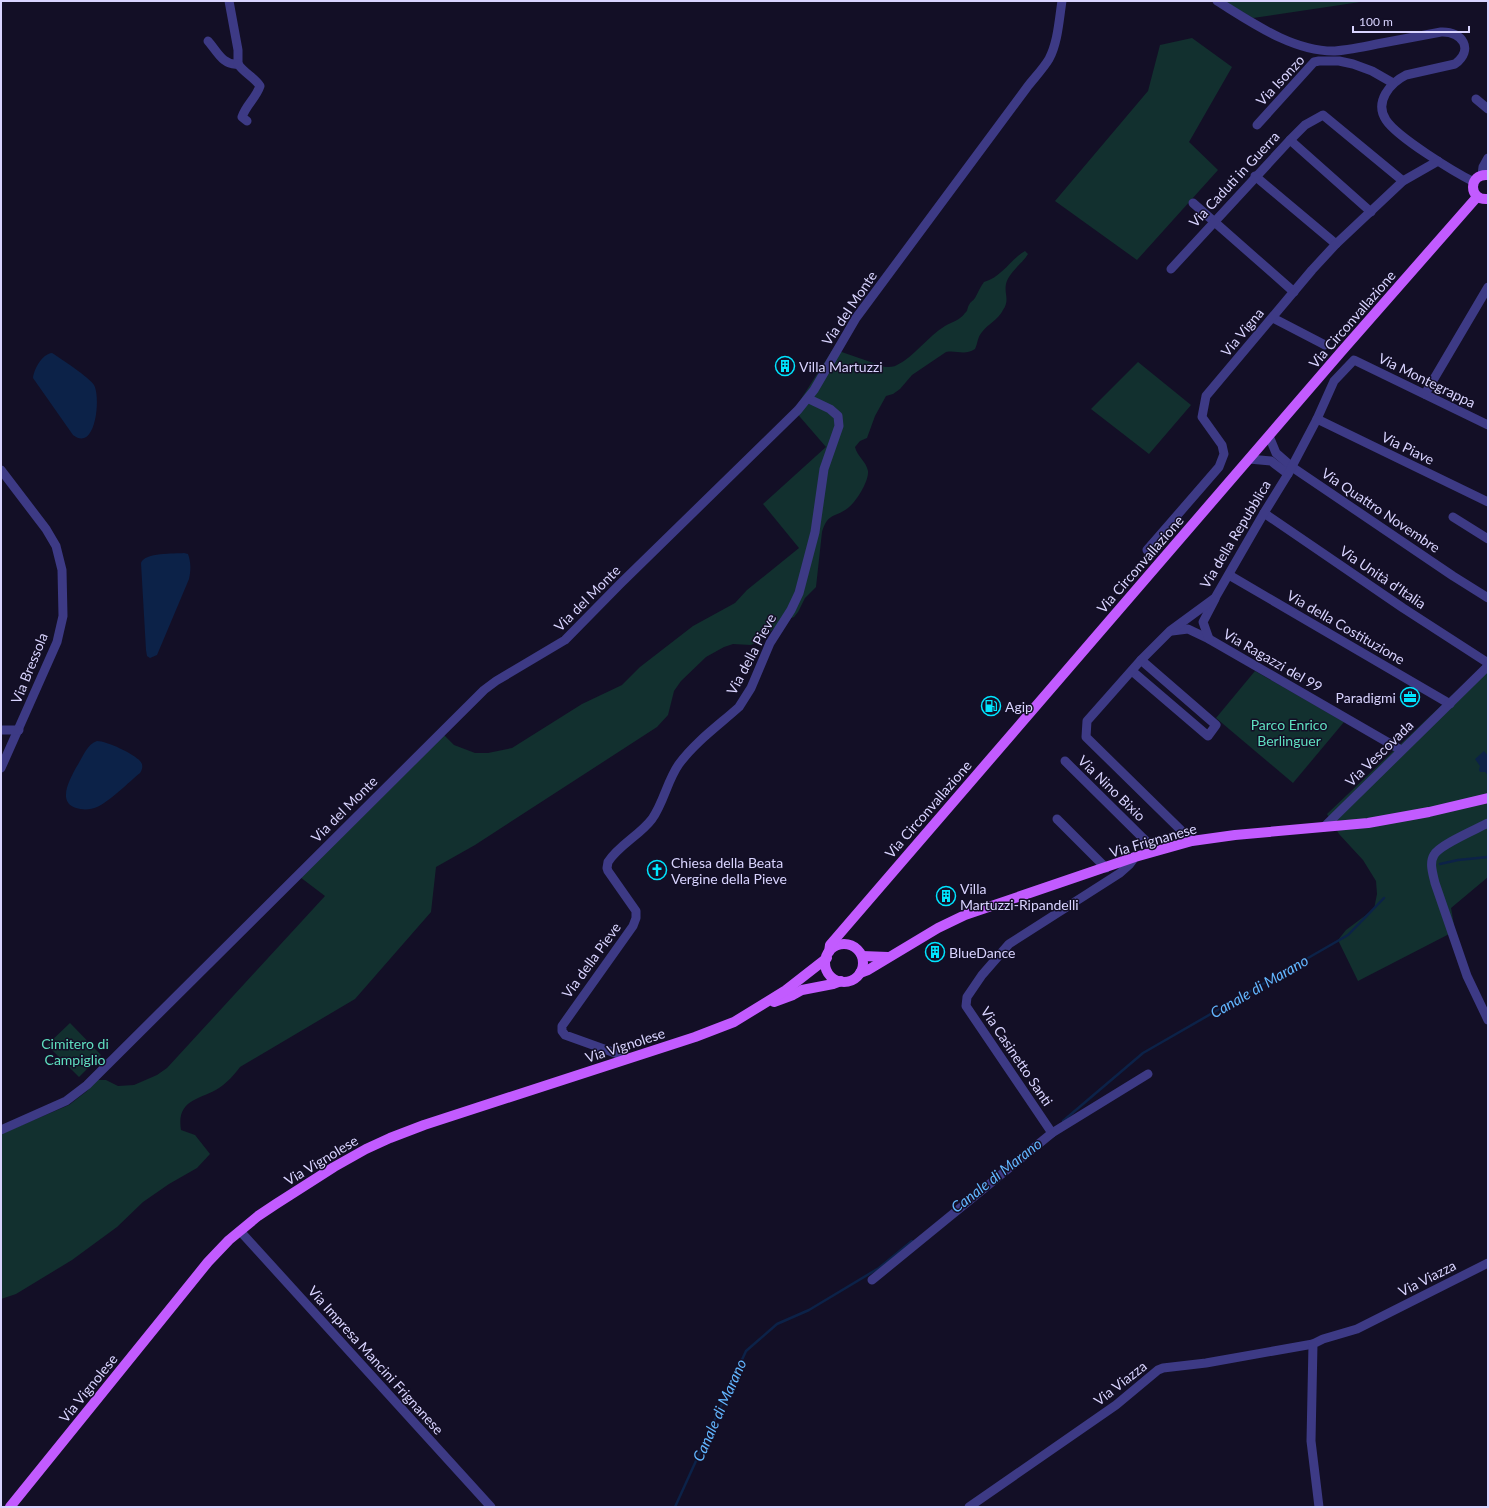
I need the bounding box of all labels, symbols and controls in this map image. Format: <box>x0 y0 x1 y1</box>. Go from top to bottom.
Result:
scale bar <box>1353 8 1469 34</box>
text: 100 m <box>1359 14 1393 29</box>
street label: Via Isonzo <box>1252 51 1308 109</box>
street label: Via Caduti in Guerra <box>1185 128 1283 230</box>
street label: Via del Monte <box>818 267 880 349</box>
street label: Via Circonvallazione <box>1305 267 1399 371</box>
street label: Via Vigna <box>1217 304 1267 360</box>
street label: Via Montegrappa <box>1376 349 1478 411</box>
building icon: Villa Martuzzi <box>774 355 796 377</box>
place label: Villa Martuzzi <box>799 358 883 375</box>
street label: Via Piave <box>1379 428 1437 468</box>
street label: Via Quattro Novembre <box>1319 464 1443 556</box>
street label: Via della Repubblica <box>1196 477 1274 591</box>
street label: Via Circonvallazione <box>1093 512 1187 616</box>
street label: Via Unità d'Italia <box>1337 542 1429 612</box>
street label: Via del Monte <box>550 561 624 635</box>
street label: Via della Costituzione <box>1284 586 1408 668</box>
street label: Via della Pieve <box>723 611 779 697</box>
street label: Via Ragazzi del 99 <box>1221 625 1325 695</box>
street label: Via Bressola <box>7 630 51 706</box>
office icon: Paradigmi <box>1399 686 1421 708</box>
place label: Paradigmi <box>1336 689 1396 706</box>
fuel station icon: Agip <box>980 695 1002 717</box>
place label: Agip <box>1005 698 1033 715</box>
park label: Parco Enrico Berlinguer <box>1251 716 1327 749</box>
street label: Via Vescovada <box>1341 716 1417 790</box>
street label: Via Nino Bixio <box>1075 752 1149 824</box>
street label: Via Circonvallazione <box>881 757 975 861</box>
street label: Via del Monte <box>307 772 381 846</box>
street label: Via Frignanese <box>1107 819 1199 861</box>
place label: Chiesa della Beata Vergine della Pieve <box>671 854 787 887</box>
church icon: Chiesa della Beata Vergine della Pieve <box>646 859 668 881</box>
place label: Villa Martuzzi-Ripandelli <box>960 880 1079 913</box>
building icon: Villa Martuzzi-Ripandelli <box>935 885 957 907</box>
street label: Via della Pieve <box>558 919 624 1001</box>
building icon: BlueDance <box>924 941 946 963</box>
place label: BlueDance <box>949 944 1015 961</box>
water label: Canale di Marano <box>1207 951 1311 1021</box>
street label: Via Casinetto Santi <box>977 1003 1057 1109</box>
street label: Via Vignolese <box>583 1024 667 1066</box>
park label: Cimitero di Campiglio <box>41 1035 109 1068</box>
street label: Via Vignolese <box>281 1131 361 1189</box>
water label: Canale di Marano <box>947 1134 1045 1216</box>
street label: Via Viazza <box>1395 1256 1459 1300</box>
street label: Via Impresa Mancini Frignanese <box>305 1282 447 1438</box>
street label: Via Vignolese <box>55 1350 121 1426</box>
water label: Canale di Marano <box>688 1356 750 1464</box>
street label: Via Viazza <box>1090 1357 1150 1409</box>

